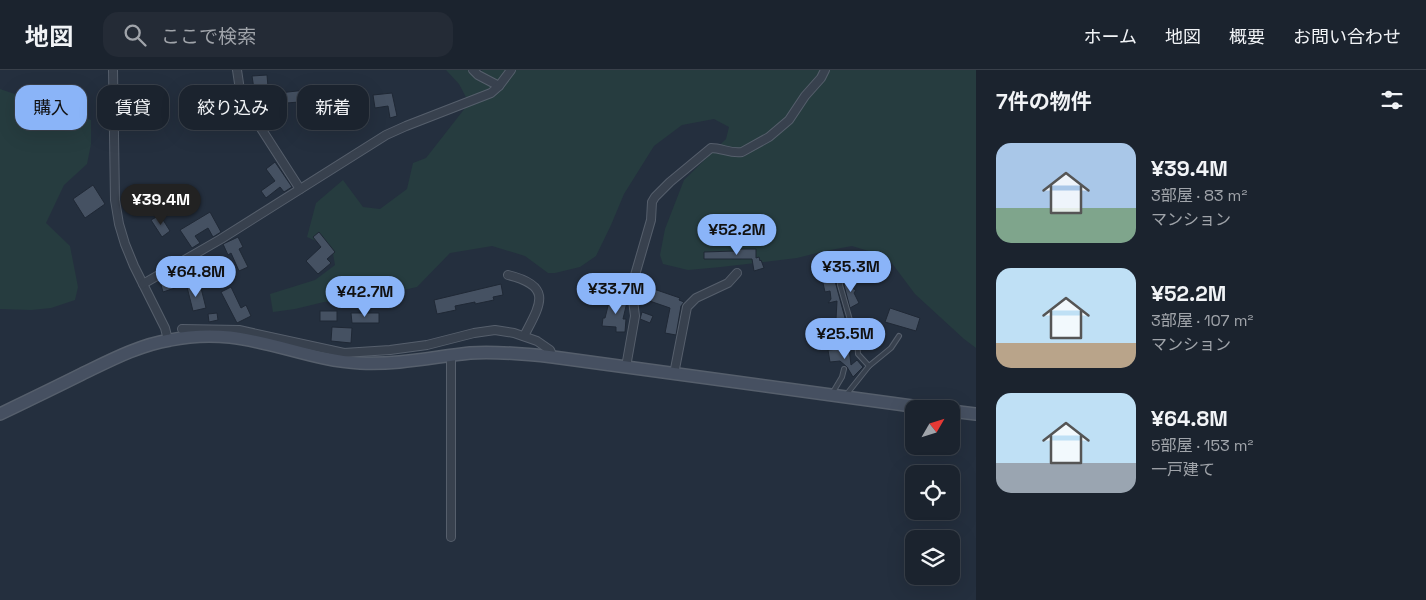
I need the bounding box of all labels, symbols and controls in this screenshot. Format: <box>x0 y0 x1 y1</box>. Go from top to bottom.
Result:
search box <box>103 12 453 57</box>
text: 地図 <box>25 21 73 52</box>
icon: search <box>121 21 149 49</box>
text: ここで検索 <box>161 24 256 49</box>
text: ホーム <box>1084 25 1137 48</box>
text: 地図 <box>1165 25 1201 48</box>
text: 概要 <box>1229 25 1265 48</box>
text: お問い合わせ <box>1293 25 1401 48</box>
chip: 購入 <box>15 85 87 130</box>
chip: 賃貸 <box>97 85 169 130</box>
chip: 絞り込み <box>179 85 287 130</box>
chip: 新着 <box>297 85 369 130</box>
icon: filters <box>1378 86 1406 114</box>
text: 7件の物件 <box>996 88 1092 115</box>
text: ¥39.4M <box>1151 155 1228 182</box>
icon: home <box>1036 163 1096 223</box>
pin: ¥39.4M <box>120 184 202 226</box>
text: 3部屋 · 83 m² <box>1151 185 1247 206</box>
text: ¥39.4M <box>132 189 190 210</box>
text: マンション <box>1151 209 1231 230</box>
pin: ¥52.2M <box>696 214 778 256</box>
text: ¥52.2M <box>708 219 766 240</box>
pin: ¥35.3M <box>810 250 892 293</box>
pin: ¥64.8M <box>155 256 237 298</box>
text: ¥35.3M <box>822 256 880 277</box>
text: ¥64.8M <box>167 261 225 282</box>
pin: ¥33.7M <box>575 272 657 315</box>
pin: ¥42.7M <box>324 276 406 318</box>
text: ¥33.7M <box>588 278 644 299</box>
text: ¥52.2M <box>1151 280 1226 307</box>
text: ¥42.7M <box>337 281 393 302</box>
icon: home <box>1036 288 1096 348</box>
text: 3部屋 · 107 m² <box>1151 310 1253 331</box>
pin: ¥25.5M <box>804 318 886 360</box>
text: ¥25.5M <box>816 323 874 344</box>
text: マンション <box>1151 334 1231 355</box>
north arrow <box>905 400 960 455</box>
map controls <box>905 400 960 585</box>
text: ¥64.8M <box>1151 405 1228 432</box>
icon: home <box>1036 413 1096 473</box>
text: 5部屋 · 153 m² <box>1151 435 1253 456</box>
text: 一戸建て <box>1151 459 1215 480</box>
button: locate <box>905 465 960 520</box>
button: layers <box>905 530 960 585</box>

